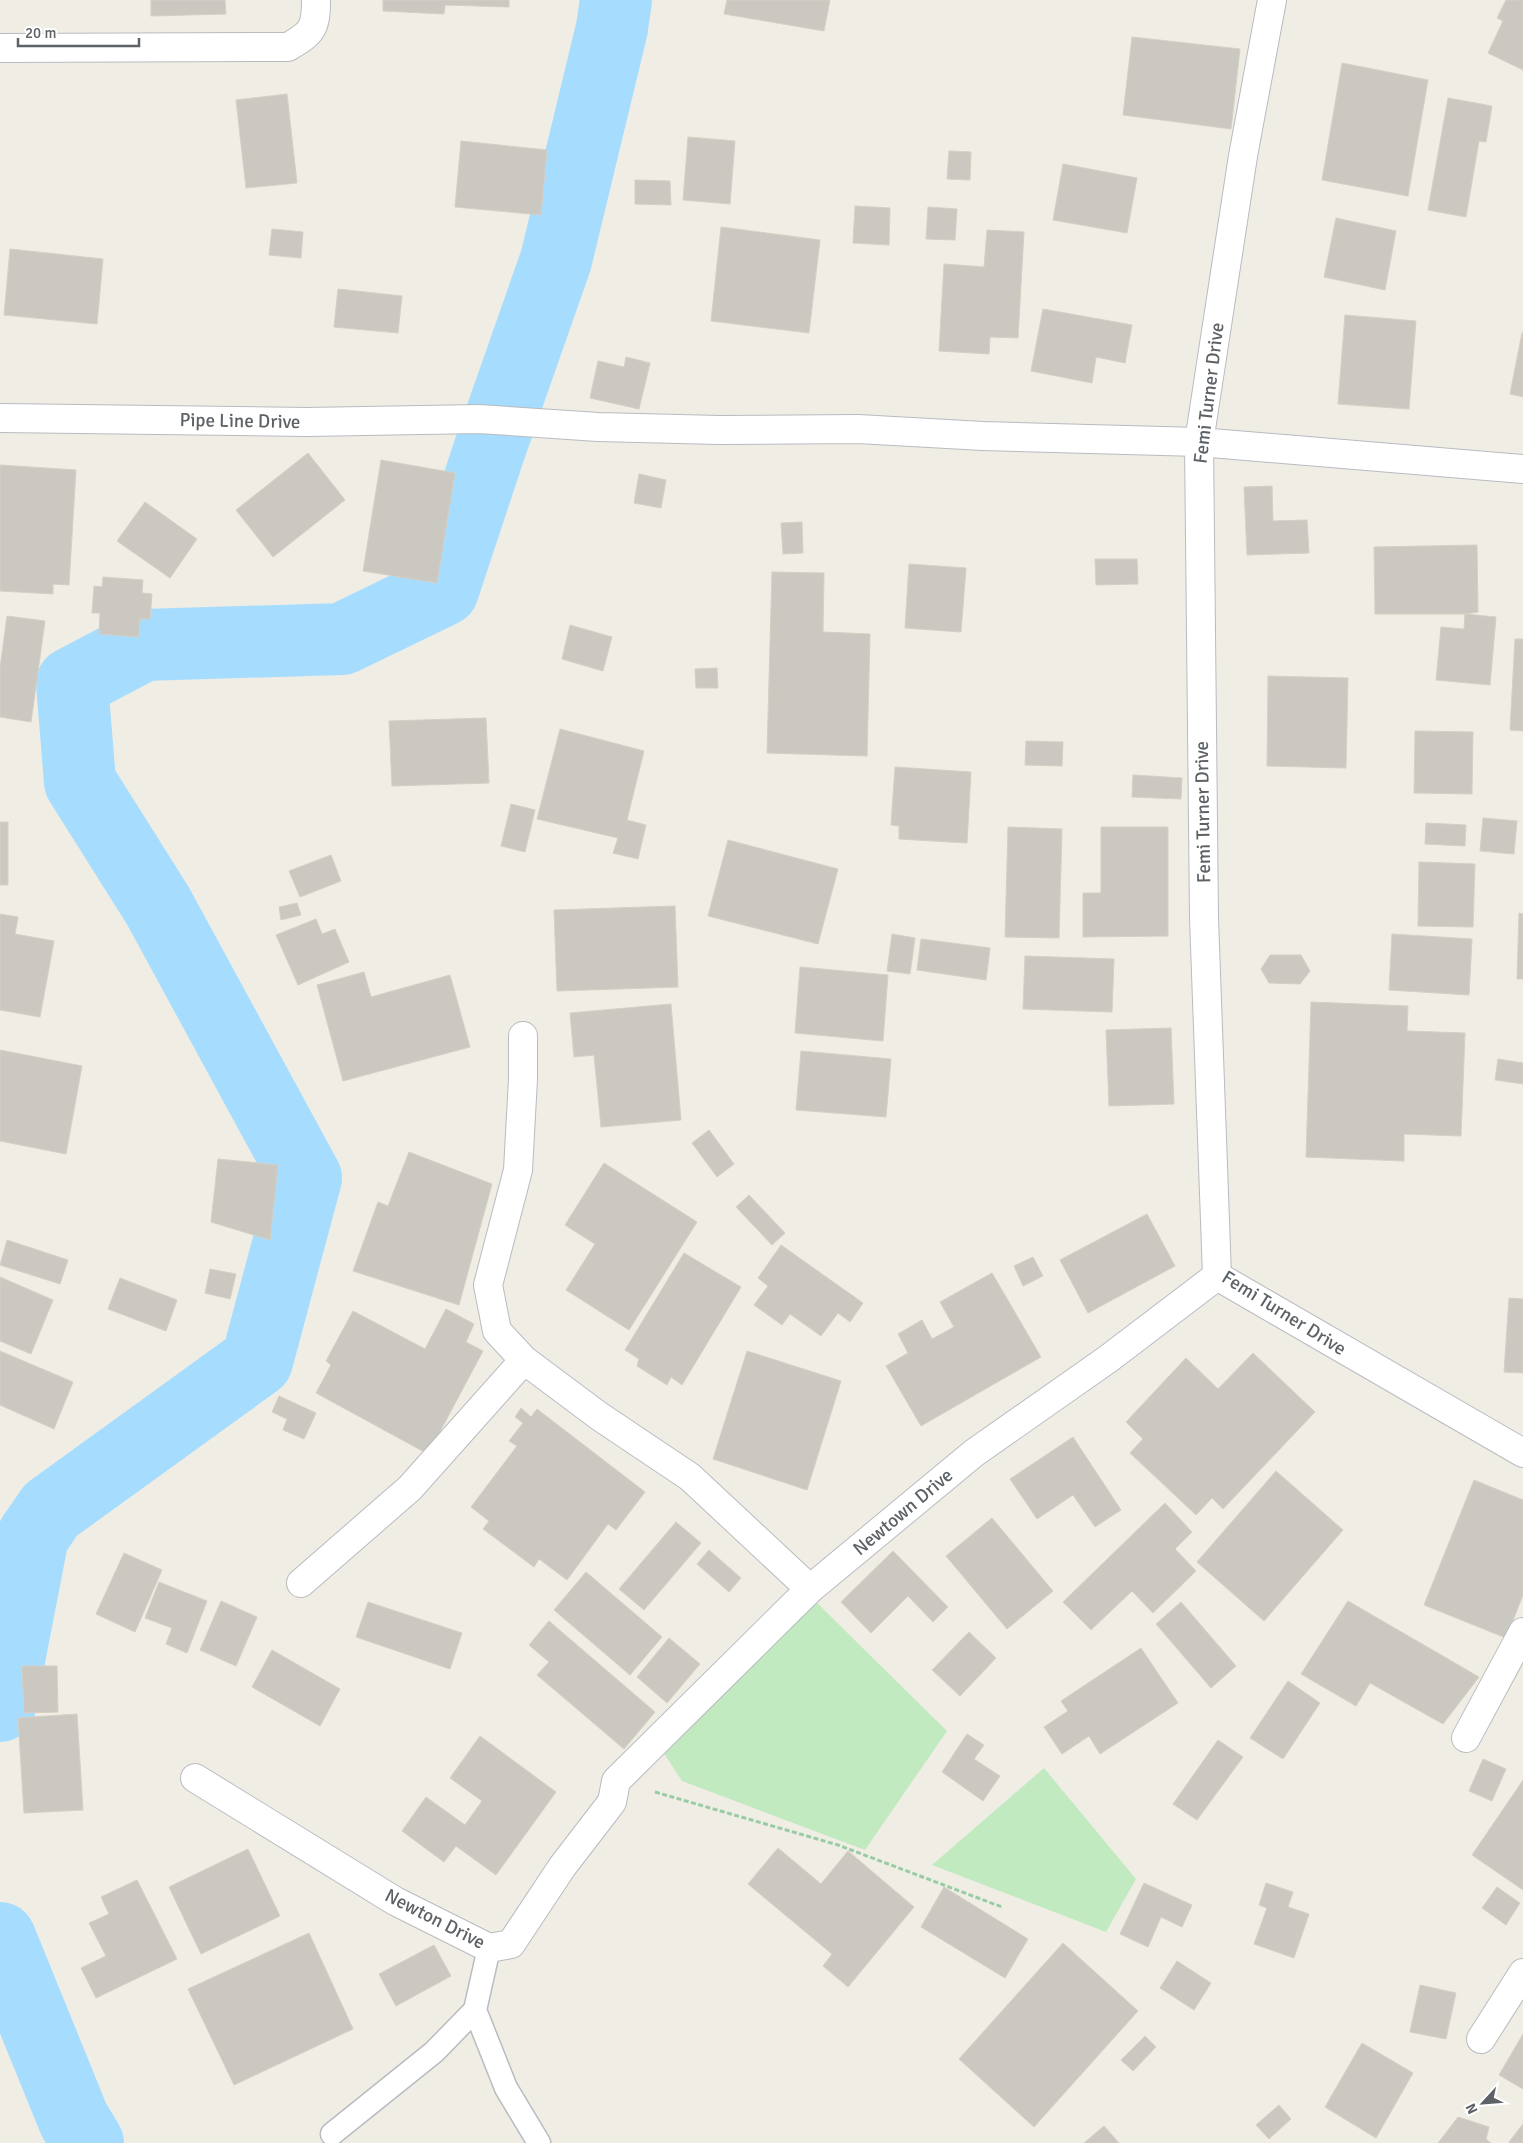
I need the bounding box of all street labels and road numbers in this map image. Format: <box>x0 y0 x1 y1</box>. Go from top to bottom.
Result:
street label: Femi Turner Drive <box>1188 321 1230 465</box>
street label: Pipe Line Drive <box>179 408 301 434</box>
street label: Femi Turner Drive <box>1190 741 1216 883</box>
street label: Femi Turner Drive <box>1217 1265 1351 1361</box>
street label: Newtown Drive <box>848 1463 958 1561</box>
street label: Newton Drive <box>381 1883 489 1955</box>

